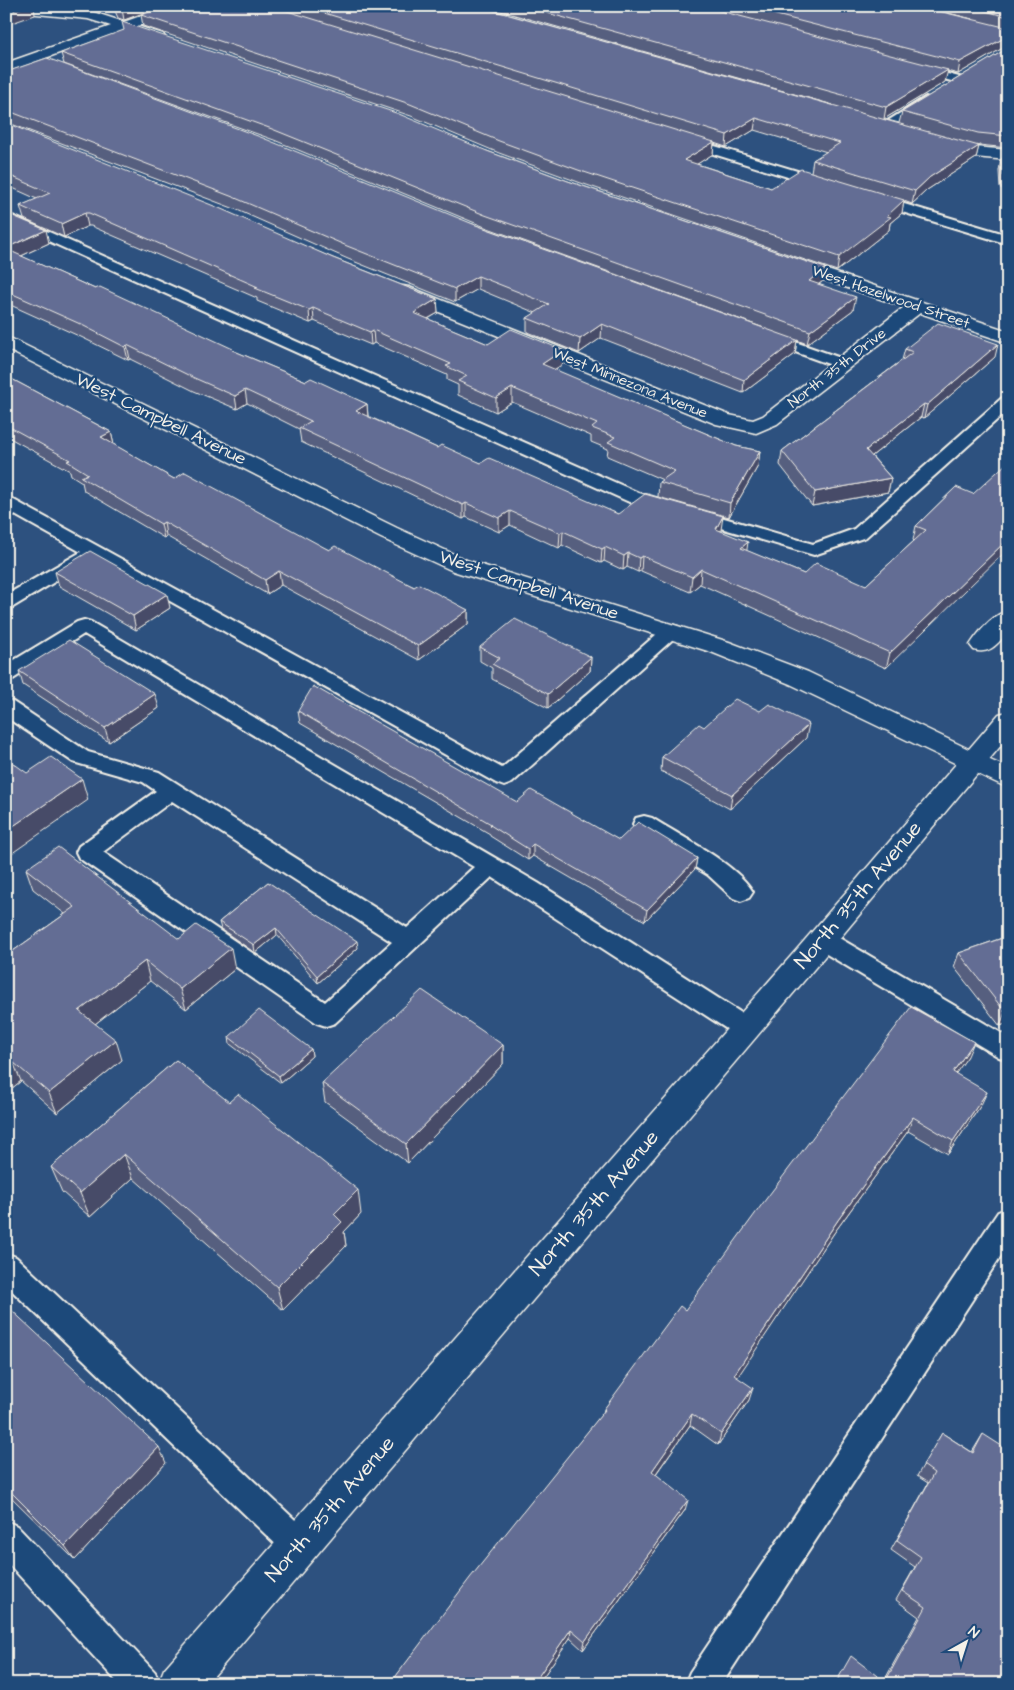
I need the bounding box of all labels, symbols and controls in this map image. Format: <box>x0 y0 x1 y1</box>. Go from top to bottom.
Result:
street label: West Hazelwood Street <box>809 260 973 334</box>
street label: North 35th Drive <box>783 323 891 413</box>
street label: West Minnezona Avenue <box>549 342 711 424</box>
street label: West Campbell Avenue <box>71 367 251 471</box>
street label: West Campbell Avenue <box>436 544 622 626</box>
street label: North 35th Avenue <box>787 815 929 975</box>
street label: North 35th Avenue <box>522 1124 666 1282</box>
street label: North 35th Avenue <box>258 1430 402 1588</box>
north arrow <box>942 1618 992 1668</box>
text: N <box>964 1622 983 1643</box>

